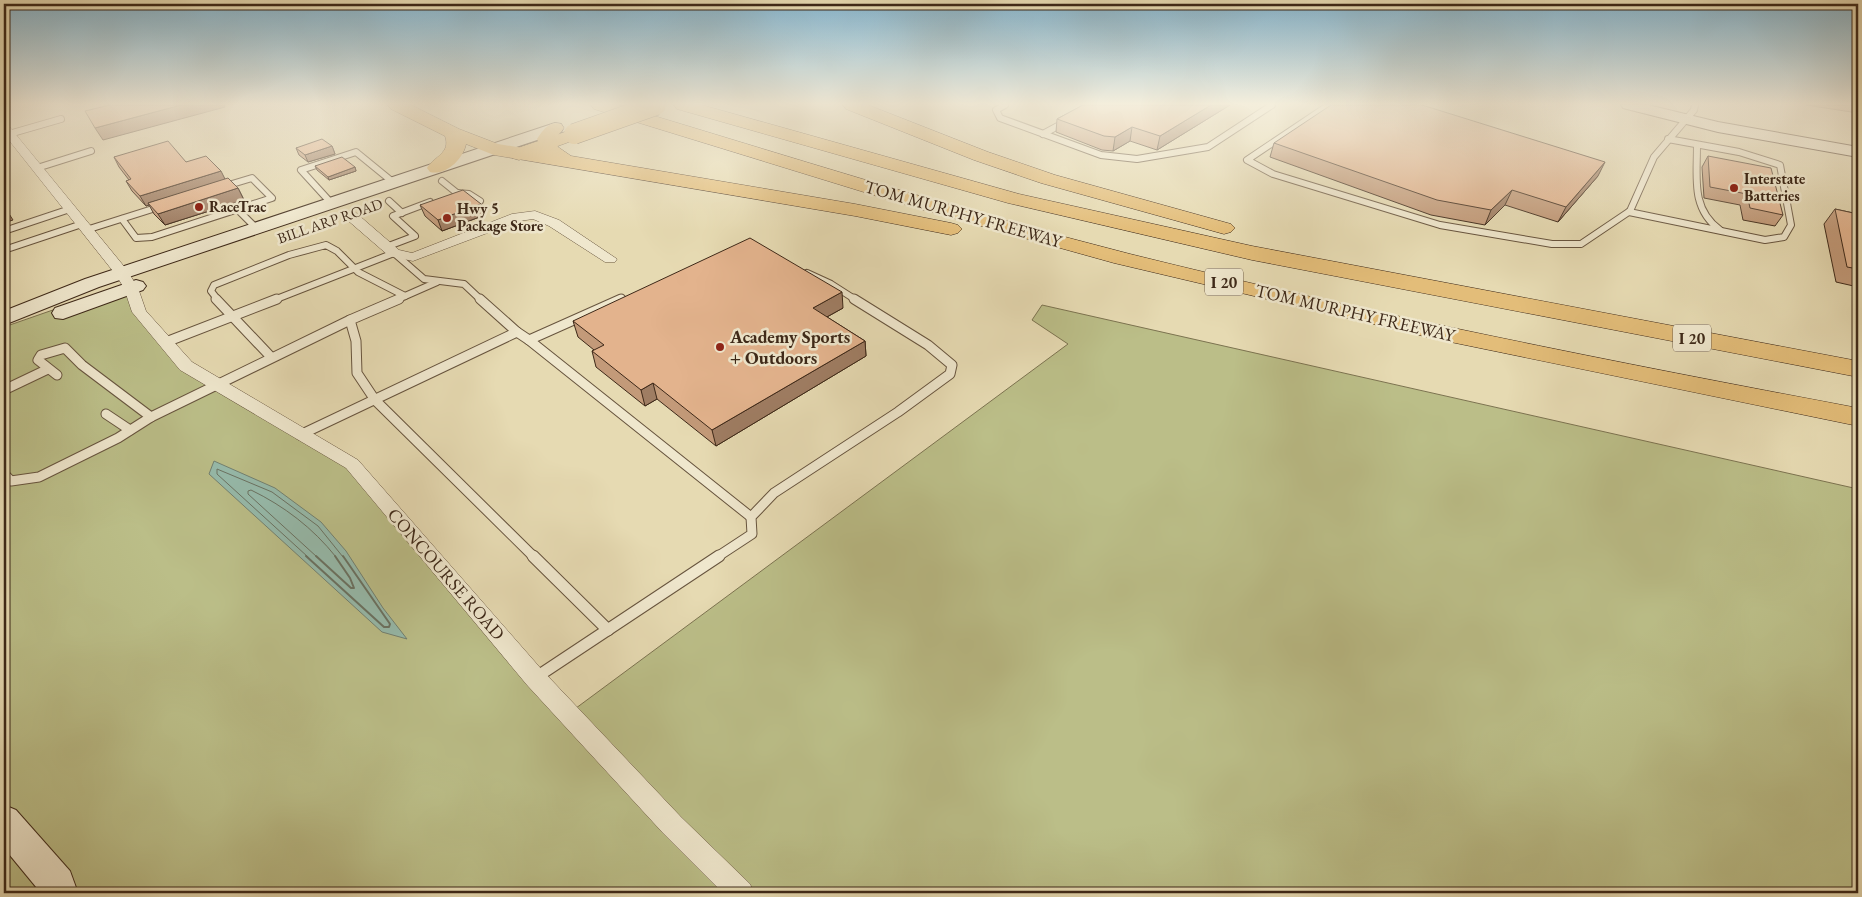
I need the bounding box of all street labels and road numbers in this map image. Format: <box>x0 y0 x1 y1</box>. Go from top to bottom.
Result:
street label: TOM MURPHY FREEWAY <box>862 174 1066 253</box>
street label: BILL ARP ROAD <box>275 194 385 247</box>
road number: I 20 <box>1205 268 1243 296</box>
street label: TOM MURPHY FREEWAY <box>1253 278 1459 347</box>
road number: I 20 <box>1673 324 1711 352</box>
street label: CONCOURSE ROAD <box>383 503 510 644</box>

